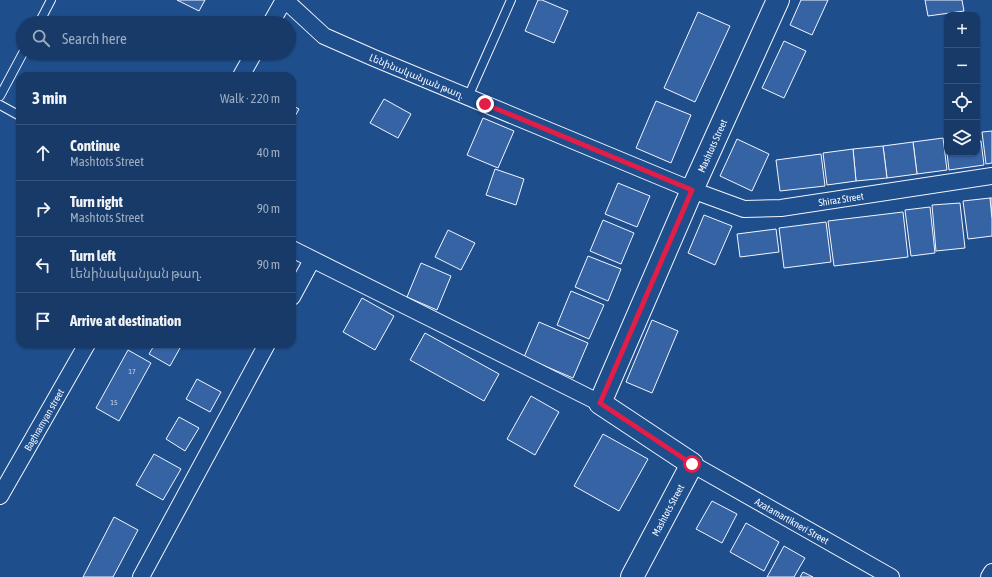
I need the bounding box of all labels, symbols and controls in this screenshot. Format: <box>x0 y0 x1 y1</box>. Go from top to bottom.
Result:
map controls <box>944 12 980 156</box>
button: + <box>944 12 980 48</box>
search box <box>16 16 296 60</box>
icon: search <box>30 27 52 49</box>
text: Search here <box>62 30 127 47</box>
button: − <box>944 48 980 84</box>
street label: Լենինականյան թաղ. <box>368 51 466 100</box>
button: locate <box>944 84 980 120</box>
text: 3 min <box>32 88 67 108</box>
text: Walk · 220 m <box>220 91 280 106</box>
route end <box>476 95 494 113</box>
street label: Mashtots Street <box>695 117 729 174</box>
button: layers <box>944 120 980 156</box>
text: Continue <box>70 137 120 154</box>
icon: ahead <box>32 142 54 164</box>
text: 40 m <box>257 145 280 160</box>
text: Mashtots Street <box>70 154 144 169</box>
street label: Shiraz Street <box>817 190 864 208</box>
text: Turn right <box>70 193 123 210</box>
icon: right <box>32 198 54 220</box>
text: 90 m <box>257 201 280 216</box>
text: Mashtots Street <box>70 210 144 225</box>
text: Turn left <box>70 247 116 264</box>
icon: left <box>32 254 54 276</box>
text: 90 m <box>257 257 280 272</box>
text: Լենինականյան թաղ. <box>70 266 202 281</box>
icon: arrive <box>32 310 54 332</box>
text: Arrive at destination <box>70 312 181 329</box>
house number: 17 <box>128 367 136 376</box>
street label: Baghramyan street <box>22 387 66 452</box>
house number: 15 <box>110 398 118 407</box>
route start <box>683 455 701 473</box>
street label: Mashtots Street <box>649 482 686 538</box>
street label: Azatamartikneri Street <box>753 495 831 546</box>

